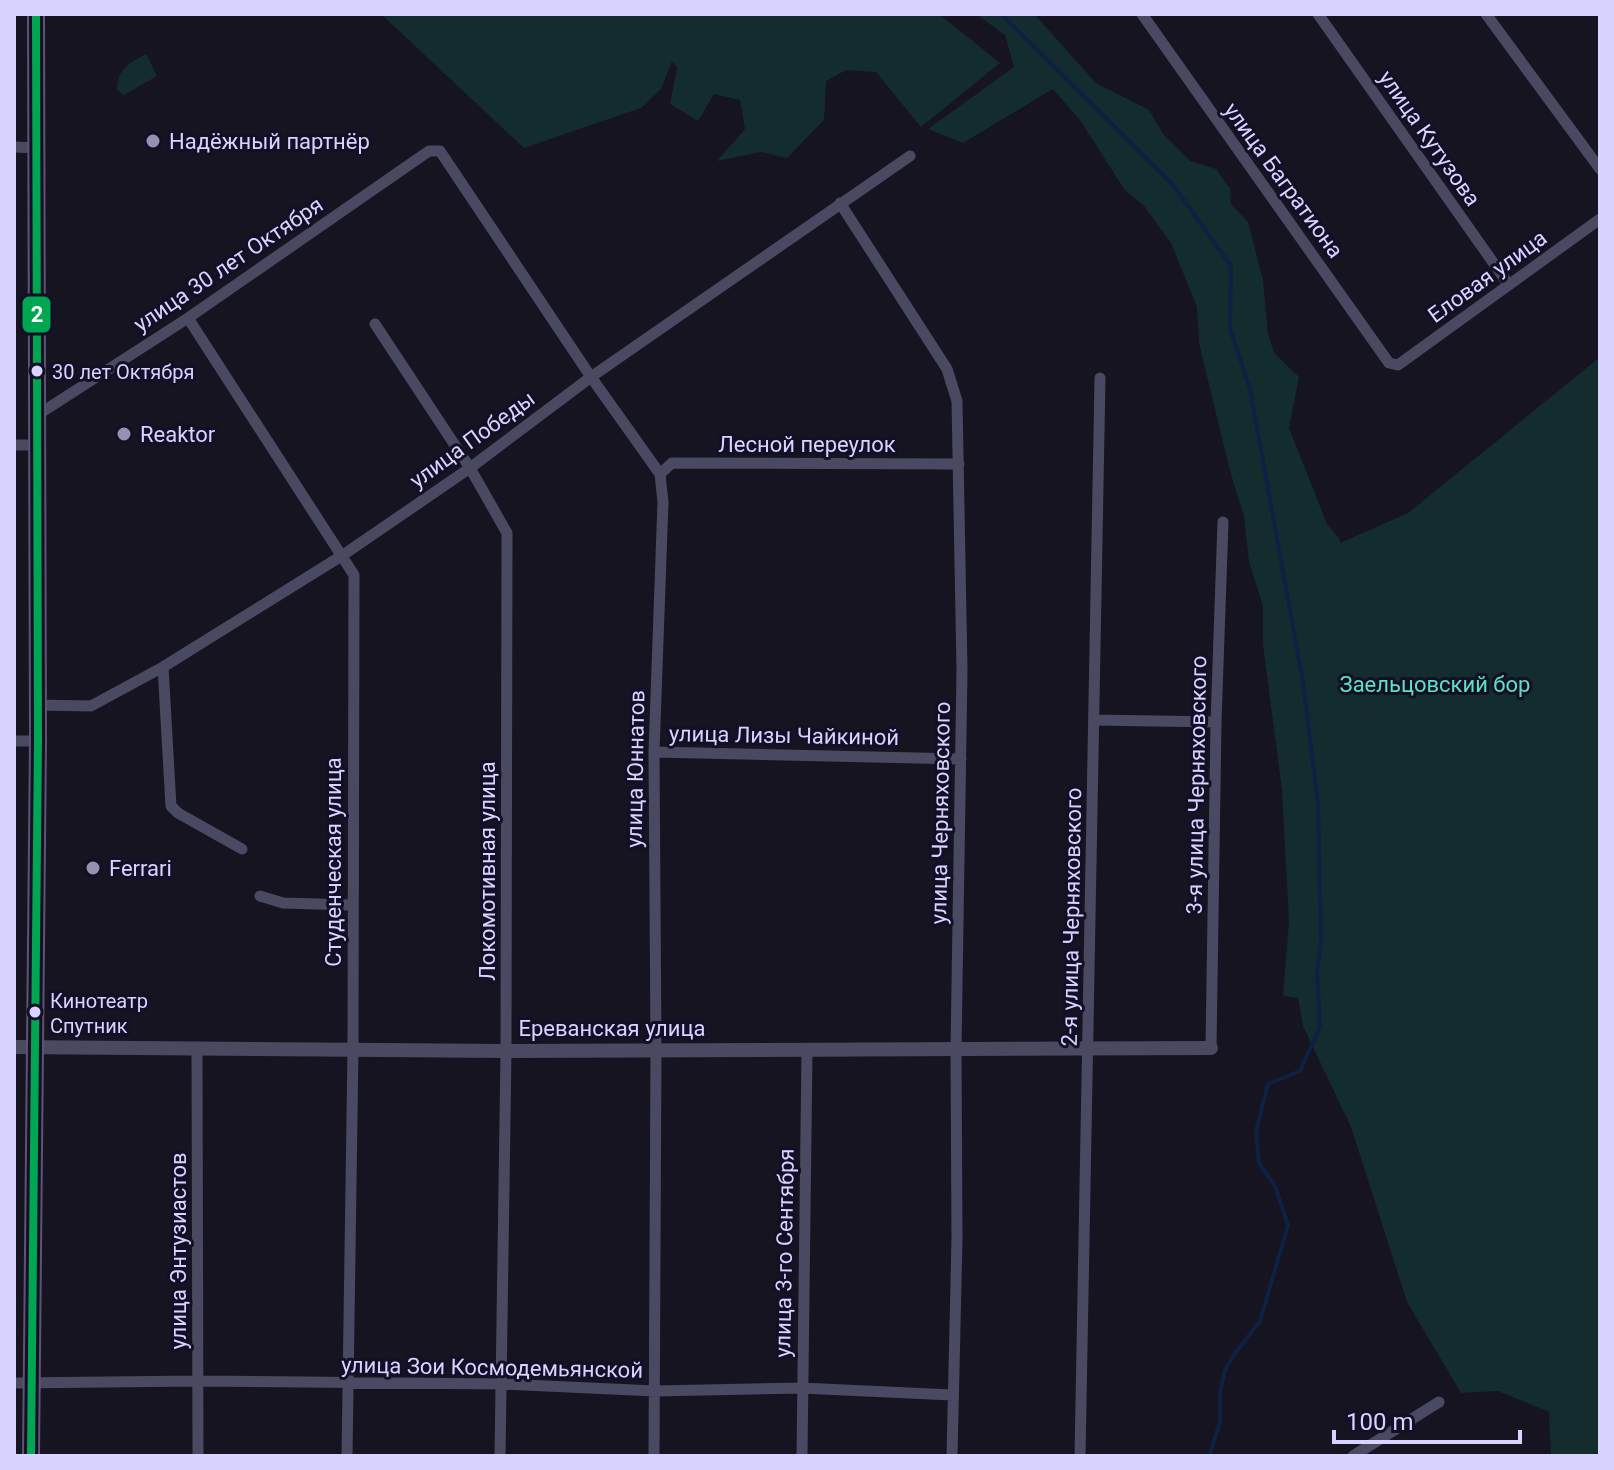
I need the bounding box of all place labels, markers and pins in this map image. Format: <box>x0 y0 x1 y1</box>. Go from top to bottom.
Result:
place label: Надёжный партнёр <box>169 129 370 154</box>
marker: Надёжный партнёр <box>144 132 162 150</box>
place label: 30 лет Октября <box>52 360 194 384</box>
marker: 30 лет Октября <box>29 363 45 379</box>
place label: Reaktor <box>140 422 216 447</box>
marker: Reaktor <box>115 425 133 443</box>
place label: Ferrari <box>109 856 172 881</box>
marker: Ferrari <box>84 859 102 877</box>
place label: Кинотеатр Спутник <box>50 989 148 1038</box>
marker: Кинотеатр Спутник <box>27 1004 43 1020</box>

